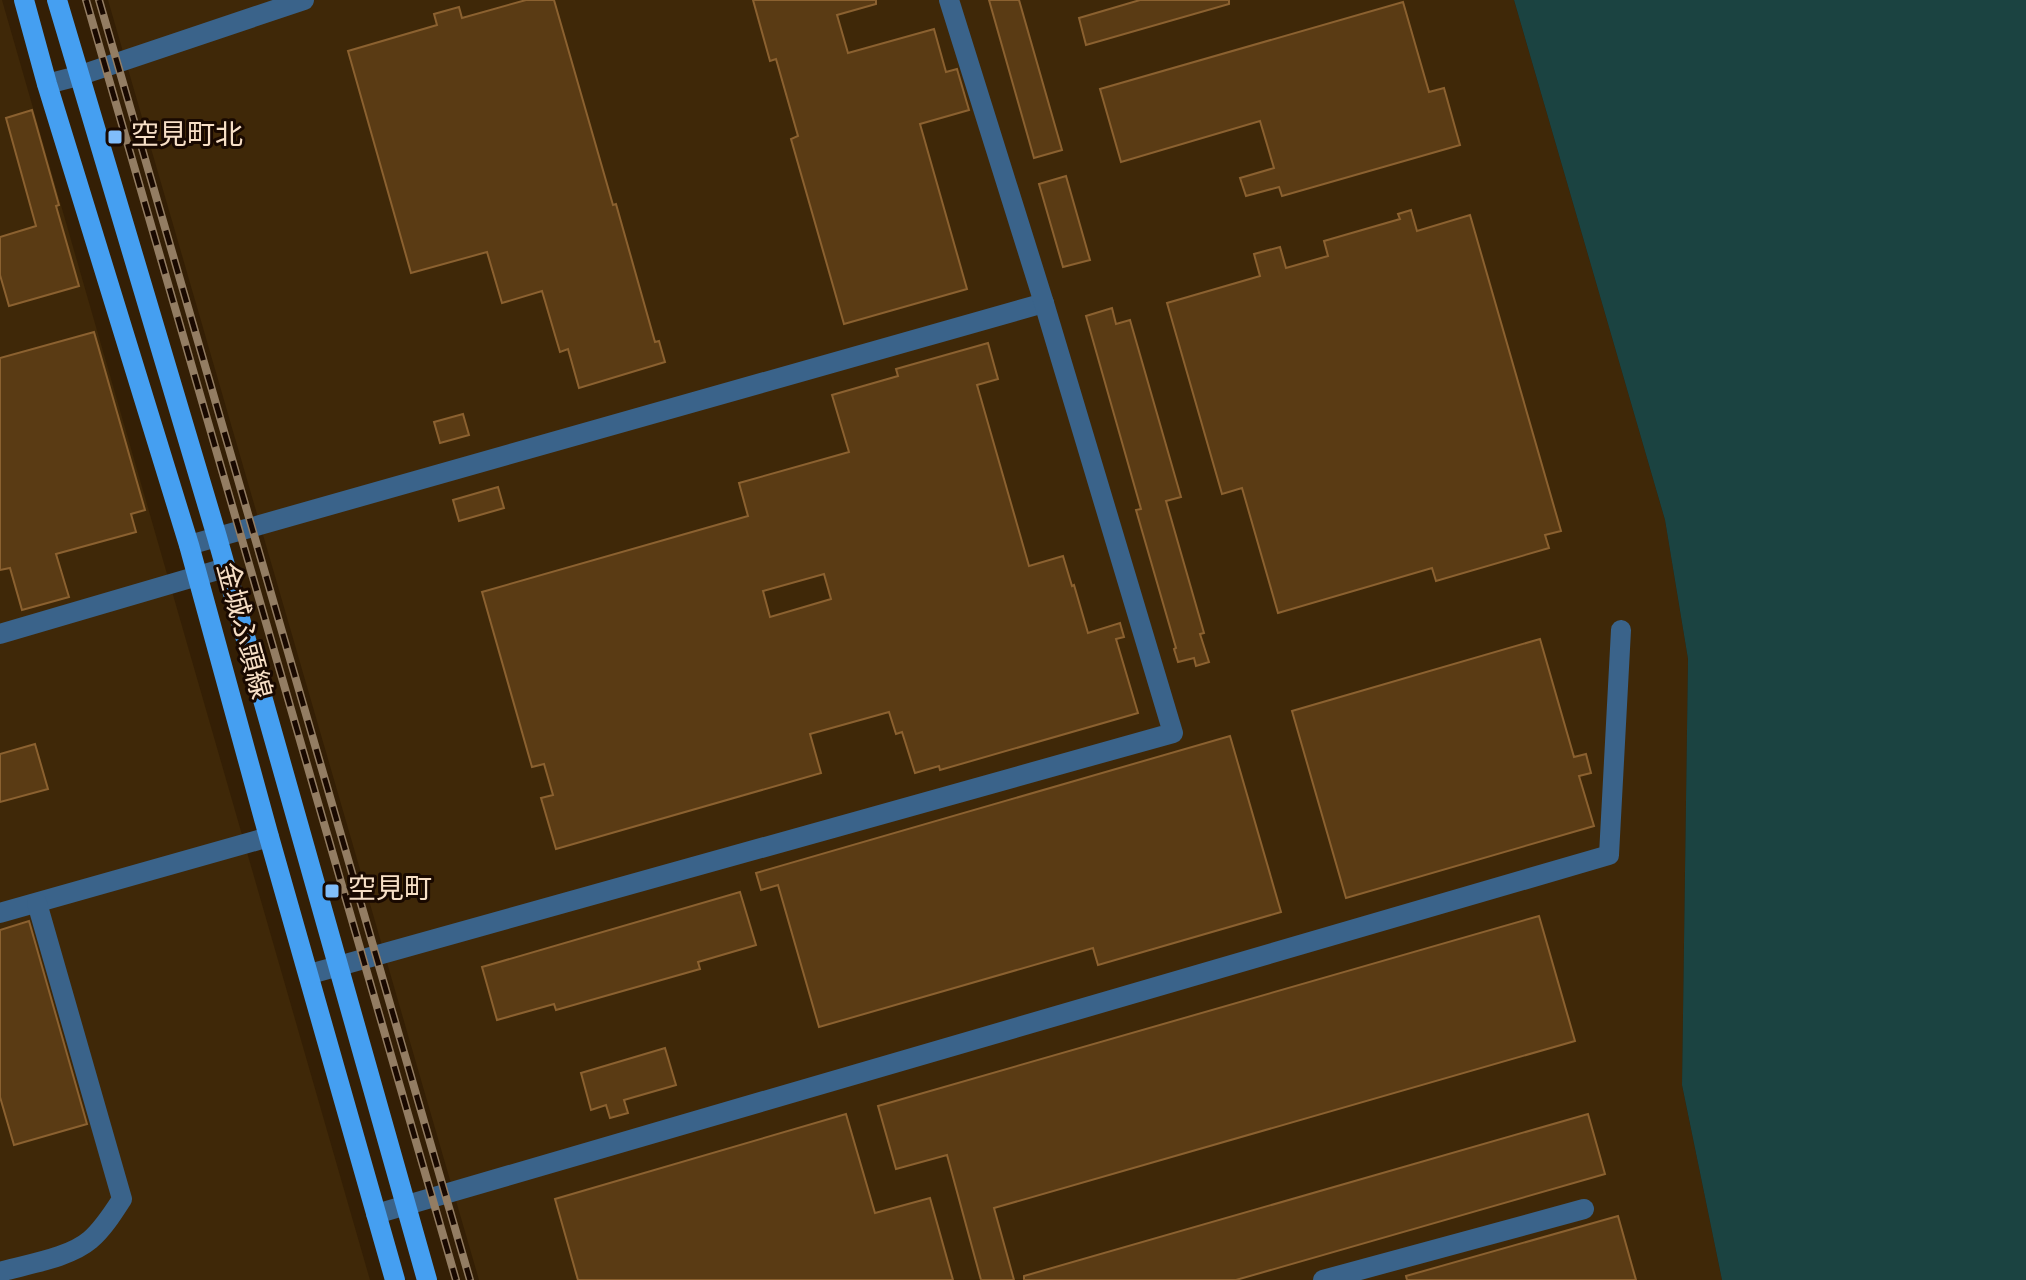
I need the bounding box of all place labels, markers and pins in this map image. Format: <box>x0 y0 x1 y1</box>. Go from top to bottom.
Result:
place label: 空見町北 <box>131 119 243 155</box>
marker: 空見町北 <box>106 128 124 146</box>
place label: 空見町 <box>348 873 432 909</box>
marker: 空見町 <box>323 882 341 900</box>

